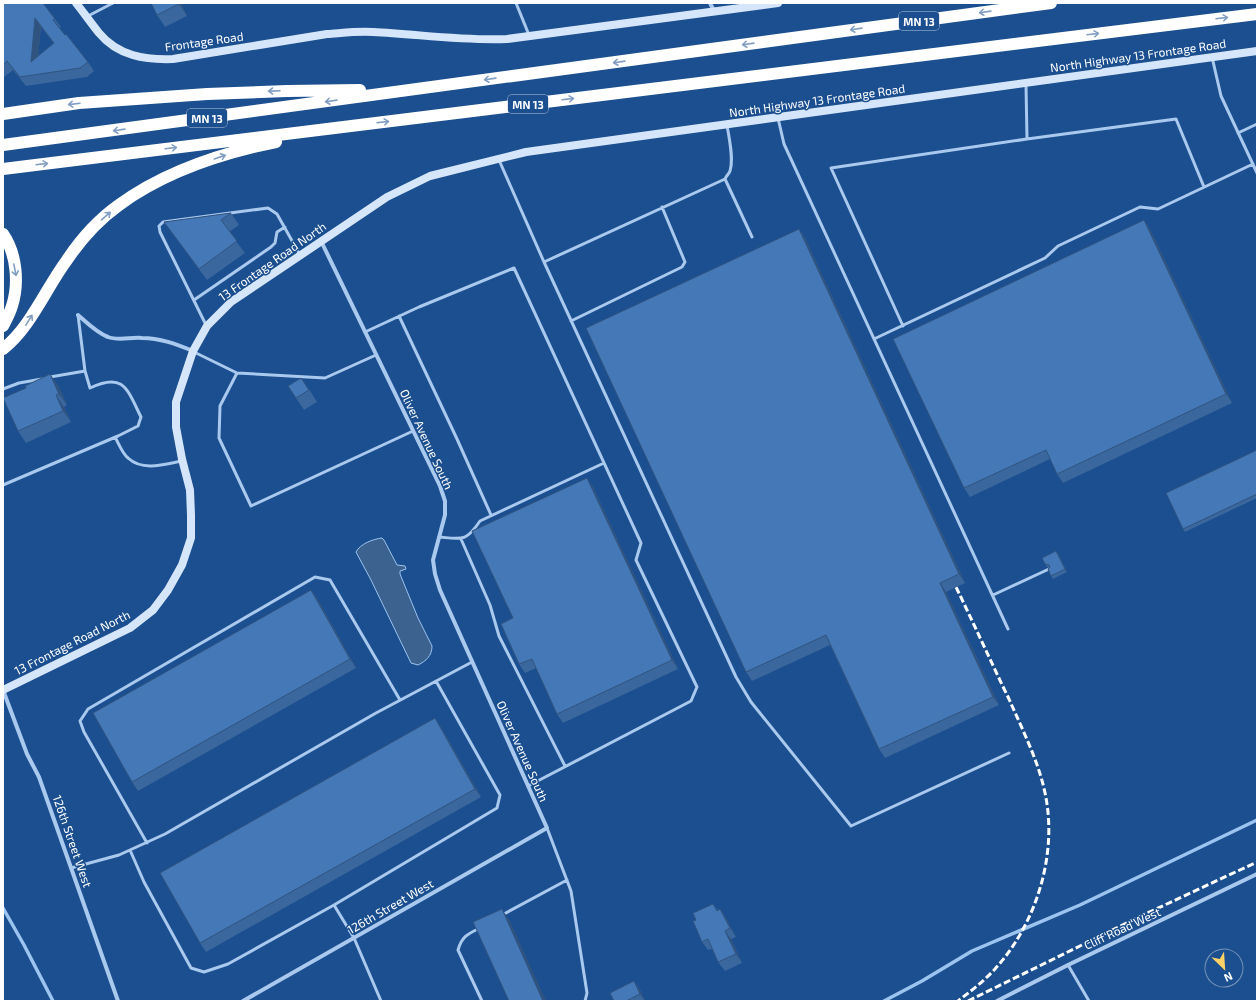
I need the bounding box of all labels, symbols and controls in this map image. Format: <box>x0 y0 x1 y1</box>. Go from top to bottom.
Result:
one-way arrow <box>979 8 992 16</box>
road number: MN 13 <box>899 12 939 30</box>
one-way arrow <box>1215 15 1228 22</box>
one-way arrow <box>850 25 863 33</box>
street label: Frontage Road <box>164 29 244 53</box>
one-way arrow <box>1086 31 1099 38</box>
street label: North Highway 13 Frontage Road <box>1049 36 1227 74</box>
one-way arrow <box>742 40 755 48</box>
one-way arrow <box>613 58 626 65</box>
one-way arrow <box>484 75 497 83</box>
street label: North Highway 13 Frontage Road <box>728 81 906 119</box>
one-way arrow <box>268 88 281 95</box>
road number: MN 13 <box>508 95 548 113</box>
one-way arrow <box>561 95 574 103</box>
one-way arrow <box>325 97 338 105</box>
one-way arrow <box>68 100 81 108</box>
road number: MN 13 <box>187 109 227 127</box>
one-way arrow <box>376 118 389 126</box>
one-way arrow <box>113 126 126 133</box>
one-way arrow <box>164 144 177 152</box>
one-way arrow <box>214 153 227 160</box>
one-way arrow <box>35 160 48 168</box>
one-way arrow <box>100 211 111 220</box>
street label: 13 Frontage Road North <box>216 219 328 303</box>
one-way arrow <box>12 263 20 276</box>
one-way arrow <box>25 314 33 326</box>
street label: Oliver Avenue South <box>398 387 456 491</box>
street label: 13 Frontage Road North <box>12 607 132 677</box>
street label: Oliver Avenue South <box>494 698 552 804</box>
street label: 126th Street West <box>51 793 96 889</box>
street label: 126th Street West <box>345 876 436 936</box>
street label: Cliff Road West <box>1081 904 1163 952</box>
north arrow <box>1204 948 1244 988</box>
text: N <box>1222 970 1235 985</box>

